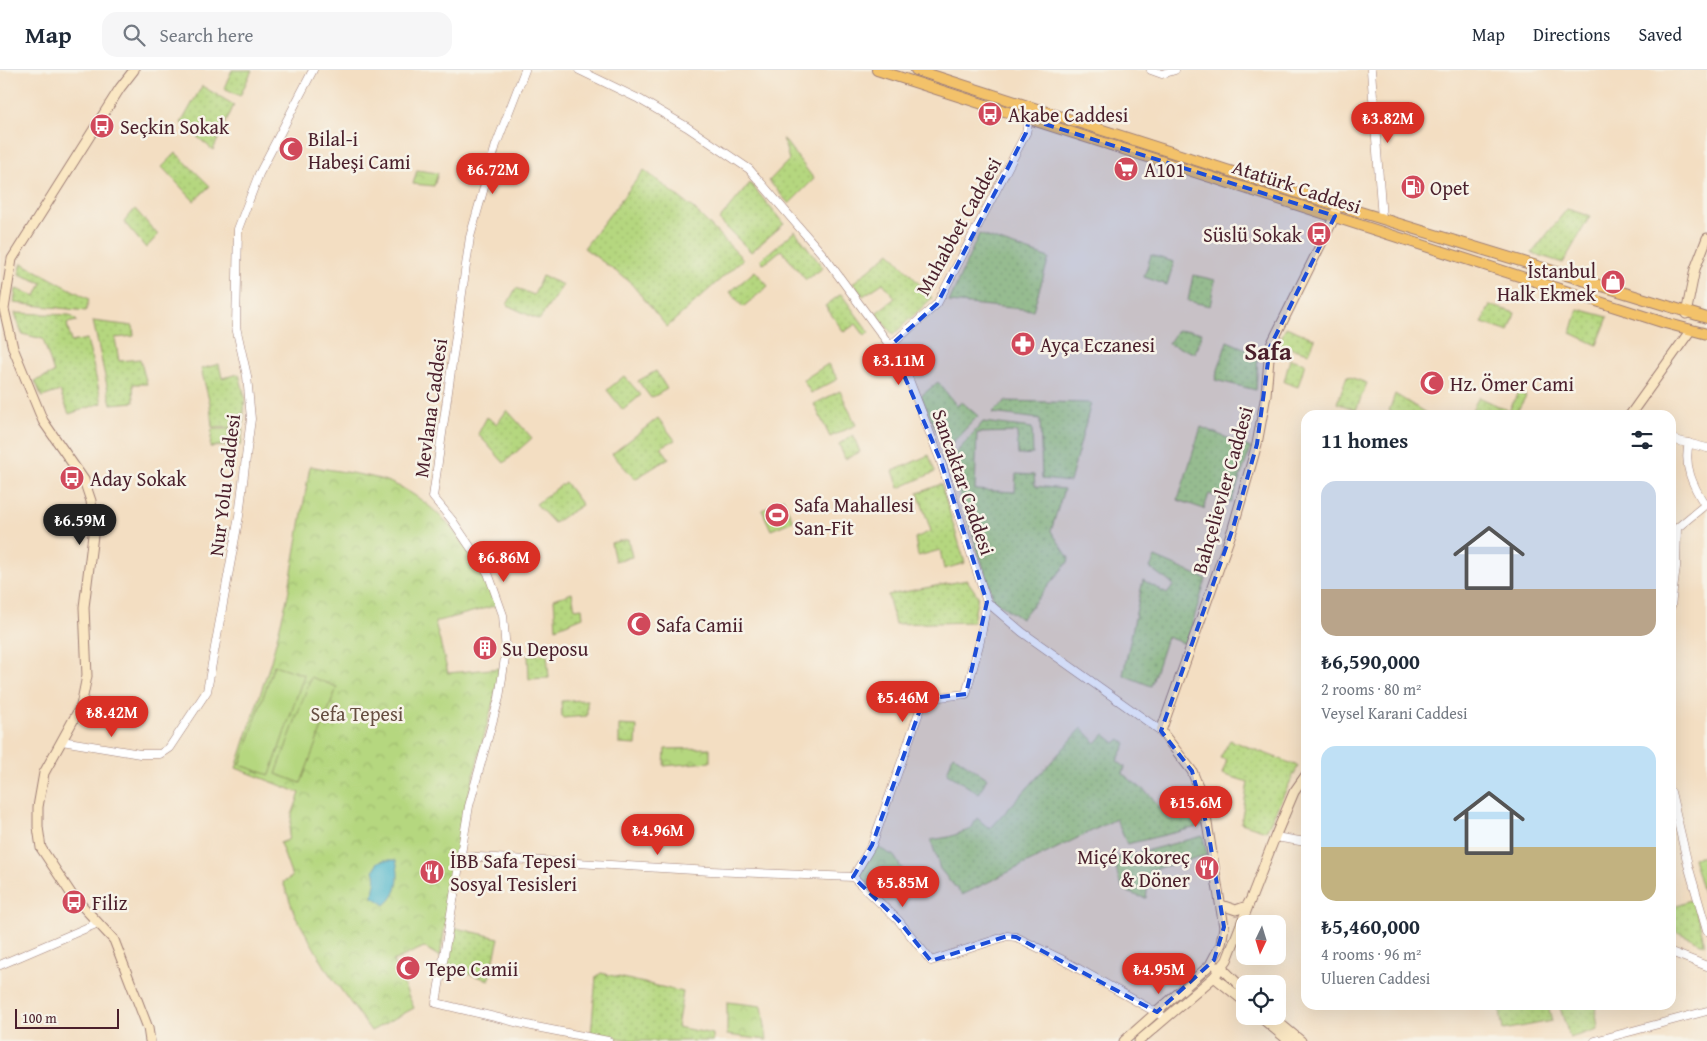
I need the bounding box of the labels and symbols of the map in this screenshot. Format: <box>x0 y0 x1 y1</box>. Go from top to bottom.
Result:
place label: Akabe Caddesi <box>1008 100 1129 129</box>
bus stop icon: Akabe Caddesi <box>977 101 1003 127</box>
pin: ₺3.82M <box>1347 102 1429 144</box>
place label: Seçkin Sokak <box>120 112 230 141</box>
bus stop icon: Seçkin Sokak <box>89 113 115 139</box>
place label: Bilal-i Habeşi Cami <box>308 124 411 176</box>
mosque icon: Bilal-i Habeşi Cami <box>278 136 304 162</box>
street label: Muhabbet Caddesi <box>908 151 1008 300</box>
pin: ₺6.72M <box>452 152 534 195</box>
street label: Atatürk Caddesi <box>1229 152 1366 221</box>
place label: A101 <box>1144 155 1185 184</box>
supermarket icon: A101 <box>1113 156 1139 182</box>
place label: Opet <box>1430 173 1469 202</box>
fuel station icon: Opet <box>1400 174 1426 200</box>
place label: Süslü Sokak <box>1203 220 1303 249</box>
bus stop icon: Süslü Sokak <box>1306 221 1332 247</box>
place label: İstanbul Halk Ekmek <box>1497 256 1597 308</box>
shop icon: İstanbul Halk Ekmek <box>1600 269 1626 295</box>
place label: Ayça Eczanesi <box>1040 330 1156 359</box>
pharmacy icon: Ayça Eczanesi <box>1010 331 1036 357</box>
district label: Safa <box>1244 333 1292 369</box>
street label: Mevlana Caddesi <box>406 336 454 480</box>
pin: ₺3.11M <box>858 344 940 386</box>
place label: Hz. Ömer Cami <box>1450 369 1574 398</box>
mosque icon: Hz. Ömer Cami <box>1419 370 1445 396</box>
street label: Bahçelievler Caddesi <box>1184 402 1260 577</box>
street label: Sancaktar Caddesi <box>925 405 1003 559</box>
street label: Nur Yolu Caddesi <box>201 412 247 558</box>
place label: Aday Sokak <box>90 464 187 493</box>
bus stop icon: Aday Sokak <box>59 465 85 491</box>
place label: Safa Mahallesi San-Fit <box>794 490 915 542</box>
sports icon: Safa Mahallesi San-Fit <box>764 502 790 528</box>
pin: ₺6.59M <box>39 504 121 546</box>
pin: ₺6.86M <box>463 540 545 583</box>
place label: Safa Camii <box>656 610 744 639</box>
mosque icon: Safa Camii <box>626 611 652 637</box>
place label: Su Deposu <box>502 634 588 663</box>
building icon: Su Deposu <box>472 635 498 661</box>
pin: ₺5.46M <box>862 680 944 723</box>
pin: ₺8.42M <box>71 696 153 738</box>
park label: Sefa Tepesi <box>311 699 404 728</box>
pin: ₺15.6M <box>1155 786 1237 828</box>
pin: ₺4.96M <box>617 814 699 856</box>
place label: Miçé Kokoreç & Döner <box>1077 842 1190 894</box>
place label: İBB Safa Tepesi Sosyal Tesisleri <box>450 846 578 898</box>
restaurant icon: Miçé Kokoreç & Döner <box>1194 855 1220 881</box>
restaurant icon: İBB Safa Tepesi Sosyal Tesisleri <box>419 859 445 885</box>
pin: ₺5.85M <box>862 866 944 908</box>
place label: Filiz <box>92 888 128 917</box>
bus stop icon: Filiz <box>61 889 87 915</box>
north arrow <box>1236 915 1286 965</box>
pin: ₺4.95M <box>1118 952 1200 995</box>
place label: Tepe Camii <box>426 954 519 983</box>
mosque icon: Tepe Camii <box>395 955 421 981</box>
scale bar <box>15 1006 119 1029</box>

